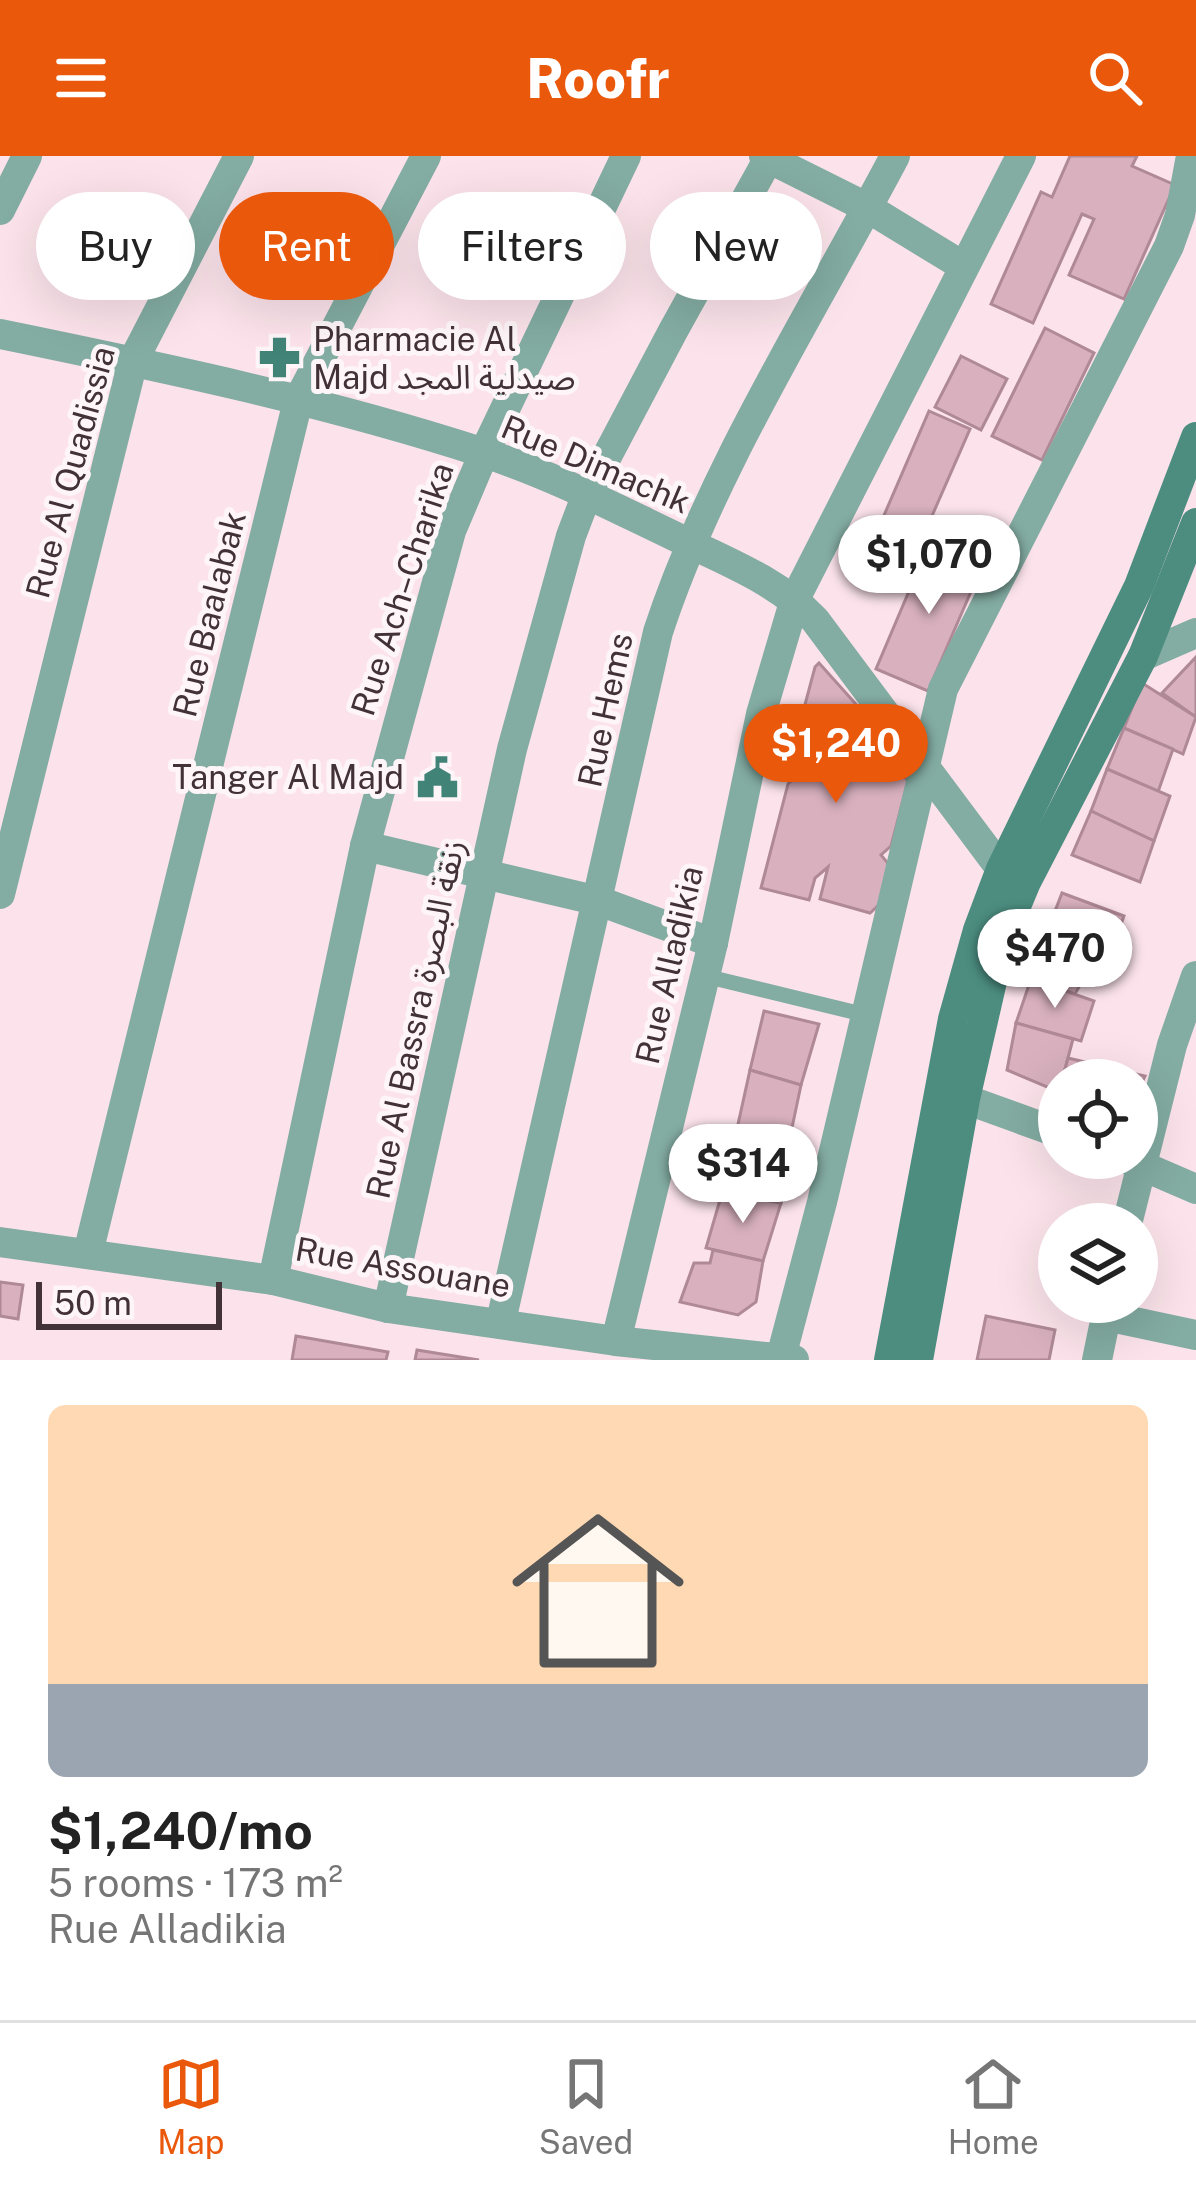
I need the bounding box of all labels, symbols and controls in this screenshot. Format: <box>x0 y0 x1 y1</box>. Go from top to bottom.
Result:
icon: menu <box>48 45 114 111</box>
icon: search <box>1082 45 1148 111</box>
text: Roofr <box>526 47 670 110</box>
chip: Buy <box>36 192 195 300</box>
chip: Rent <box>219 192 394 300</box>
chip: Filters <box>418 192 626 300</box>
chip: New <box>650 192 822 300</box>
place label: Pharmacie Al Majd صيدلية المجد <box>313 320 575 396</box>
pharmacy icon: Pharmacie Al Majd صيدلية المجد <box>256 335 302 381</box>
street label: Rue Al Quadissia <box>18 342 122 602</box>
street label: Rue Dimachk <box>496 407 696 521</box>
street label: Rue Ach–Charika <box>343 458 461 720</box>
street label: Rue Baalabak <box>165 507 253 721</box>
pin: $1,070 <box>831 515 1027 617</box>
text: $1,070 <box>865 531 993 577</box>
street label: Rue Hems <box>570 629 640 791</box>
pin: $1,240 <box>738 704 934 806</box>
text: $1,240 <box>771 720 901 766</box>
public building icon: Tanger Al Majd <box>415 754 461 800</box>
place label: Tanger Al Majd <box>172 758 404 796</box>
street label: Rue Al Bassra زنقة البصرة <box>358 836 473 1202</box>
street label: Rue Alladikia <box>628 862 710 1068</box>
pin: $470 <box>984 909 1126 1011</box>
text: $470 <box>1004 925 1106 971</box>
map controls <box>1038 1059 1158 1323</box>
button: locate <box>1038 1059 1158 1179</box>
pin: $314 <box>672 1124 814 1226</box>
text: $314 <box>696 1140 790 1186</box>
button: layers <box>1038 1203 1158 1323</box>
street label: Rue Assouane <box>292 1229 514 1305</box>
scale bar <box>36 1276 222 1329</box>
text: 50 m <box>54 1284 132 1322</box>
icon: home <box>490 1483 706 1699</box>
text: $1,240/mo <box>48 1801 313 1860</box>
text: 5 rooms · 173 m² <box>48 1860 343 1906</box>
text: Rue Alladikia <box>48 1906 287 1952</box>
tab: Map <box>157 2051 224 2161</box>
tab: Saved <box>539 2051 633 2161</box>
tab: Home <box>948 2051 1039 2161</box>

